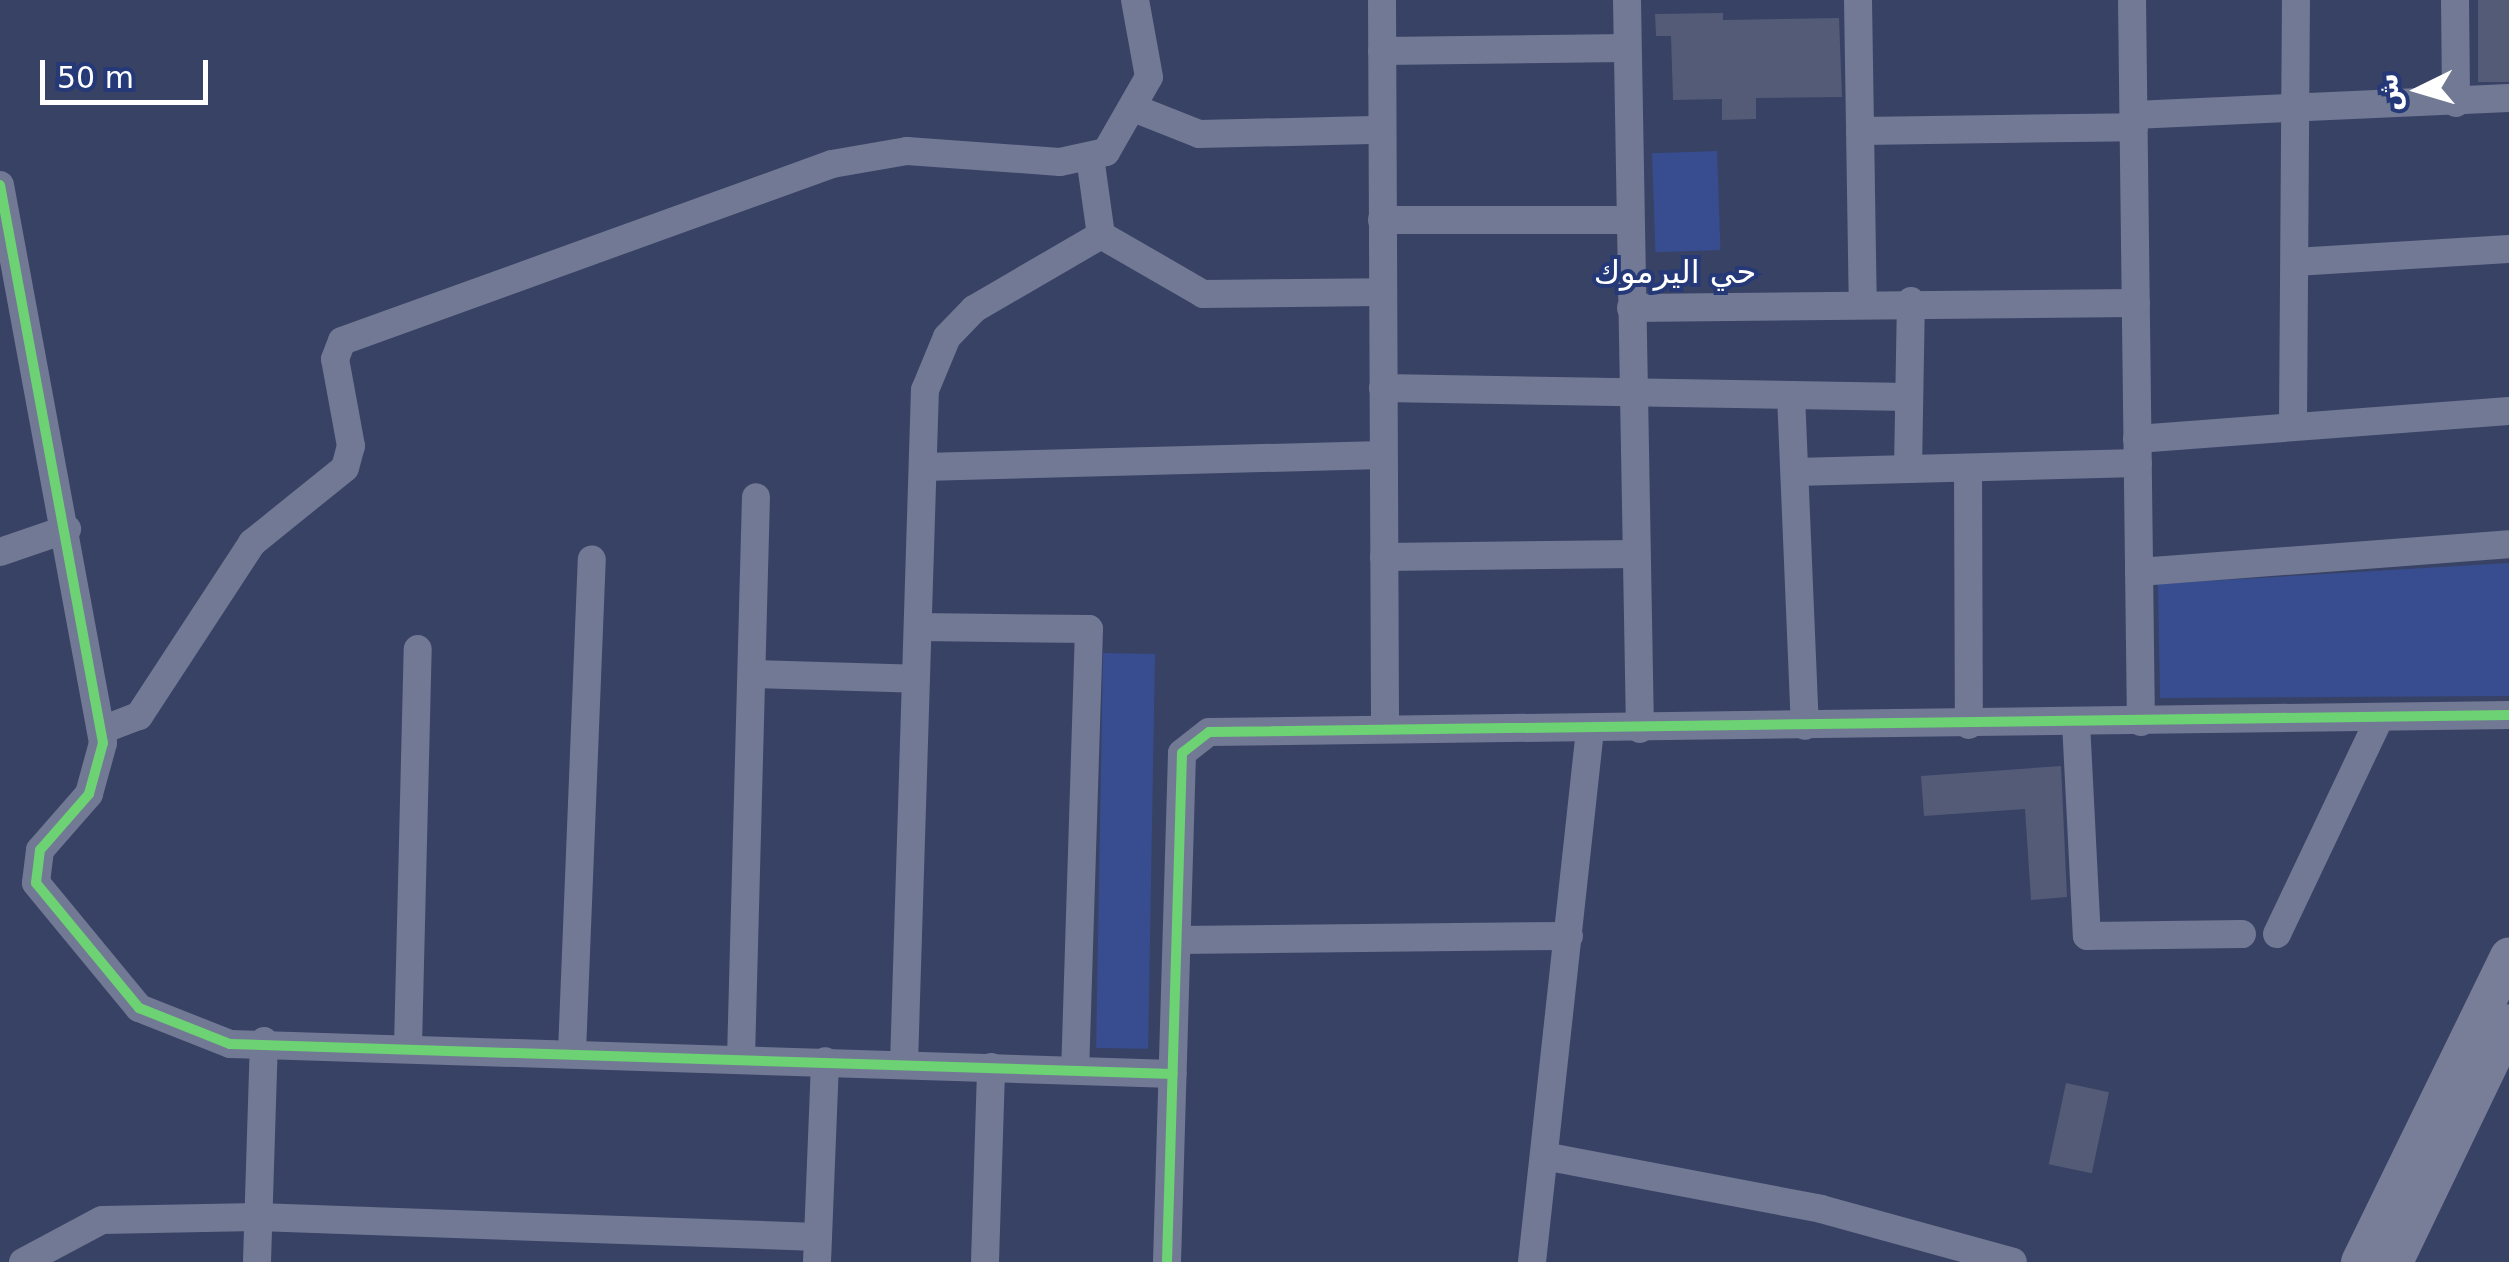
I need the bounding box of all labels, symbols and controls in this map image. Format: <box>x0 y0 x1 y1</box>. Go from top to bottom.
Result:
scale bar <box>45 40 212 102</box>
north arrow <box>2369 40 2469 140</box>
text: 50 m <box>57 60 134 95</box>
text: ش <box>2370 72 2407 113</box>
district label: حي اليرموك <box>1594 253 1756 291</box>

